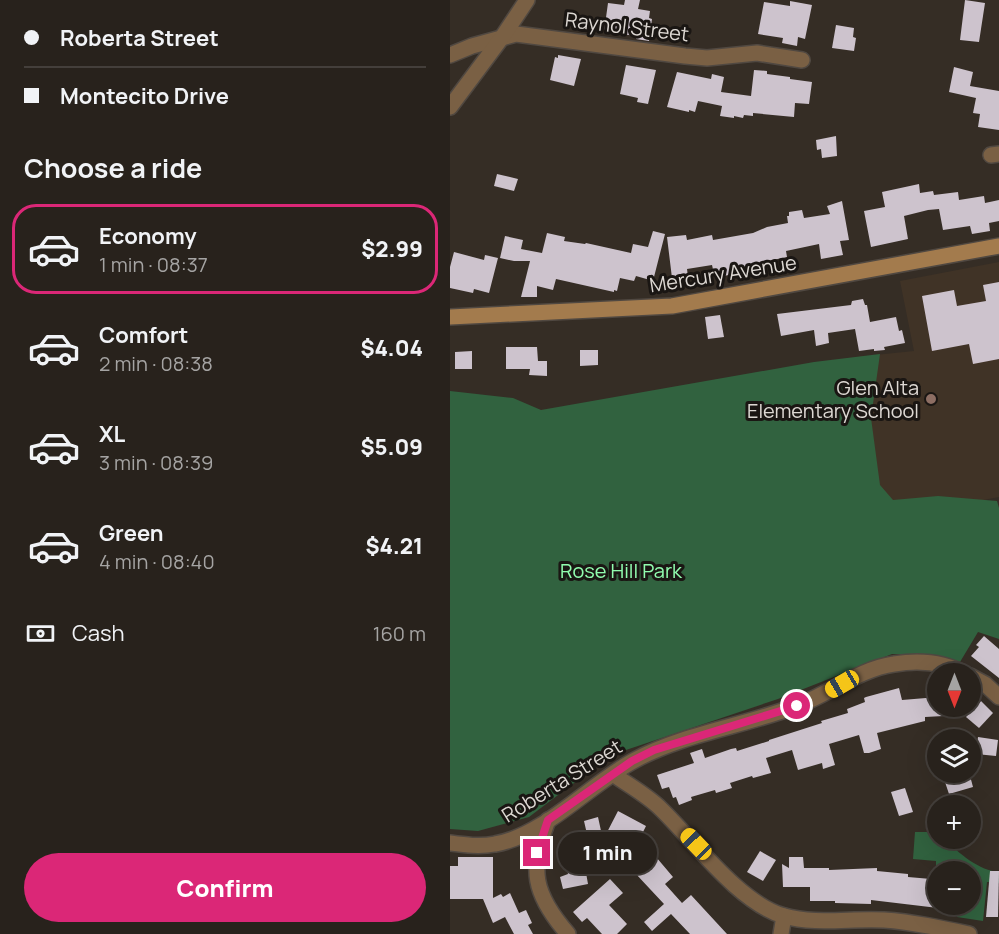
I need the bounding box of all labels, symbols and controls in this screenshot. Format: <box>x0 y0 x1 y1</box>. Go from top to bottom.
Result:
street label: Raynol Street <box>564 6 691 48</box>
text: Roberta Street <box>60 23 219 53</box>
text: Montecito Drive <box>60 81 229 111</box>
text: Choose a ride <box>24 149 202 186</box>
text: Economy <box>99 221 197 251</box>
icon: car <box>27 222 81 276</box>
text: $2.99 <box>361 234 423 264</box>
street label: Mercury Avenue <box>647 249 798 298</box>
text: 1 min · 08:37 <box>99 251 208 278</box>
text: Comfort <box>99 320 188 350</box>
icon: car <box>27 321 81 375</box>
text: $4.04 <box>360 333 423 363</box>
text: 2 min · 08:38 <box>99 350 213 377</box>
place label: Glen Alta Elementary School <box>747 374 919 424</box>
marker: Glen Alta Elementary School <box>924 392 938 406</box>
text: XL <box>99 419 125 449</box>
icon: car <box>27 420 81 474</box>
text: $5.09 <box>360 432 423 462</box>
text: 3 min · 08:39 <box>99 449 213 476</box>
text: Green <box>99 518 164 548</box>
icon: car <box>27 519 81 573</box>
text: $4.21 <box>365 531 423 561</box>
text: 4 min · 08:40 <box>99 548 215 575</box>
park label: Rose Hill Park <box>560 557 683 584</box>
icon: cash <box>24 617 57 650</box>
text: Cash <box>72 618 125 648</box>
text: 160 m <box>373 620 426 647</box>
north arrow <box>927 663 981 717</box>
map controls <box>927 663 981 915</box>
car <box>822 667 862 701</box>
route start <box>783 692 810 719</box>
button: layers <box>927 729 981 783</box>
street label: Roberta Street <box>496 733 627 828</box>
button: + <box>927 795 981 849</box>
car <box>677 825 715 863</box>
callout: 1 min <box>558 832 657 874</box>
route end <box>523 839 550 866</box>
text: 1 min <box>582 839 633 866</box>
button: Confirm <box>24 853 426 922</box>
button: − <box>927 861 981 915</box>

